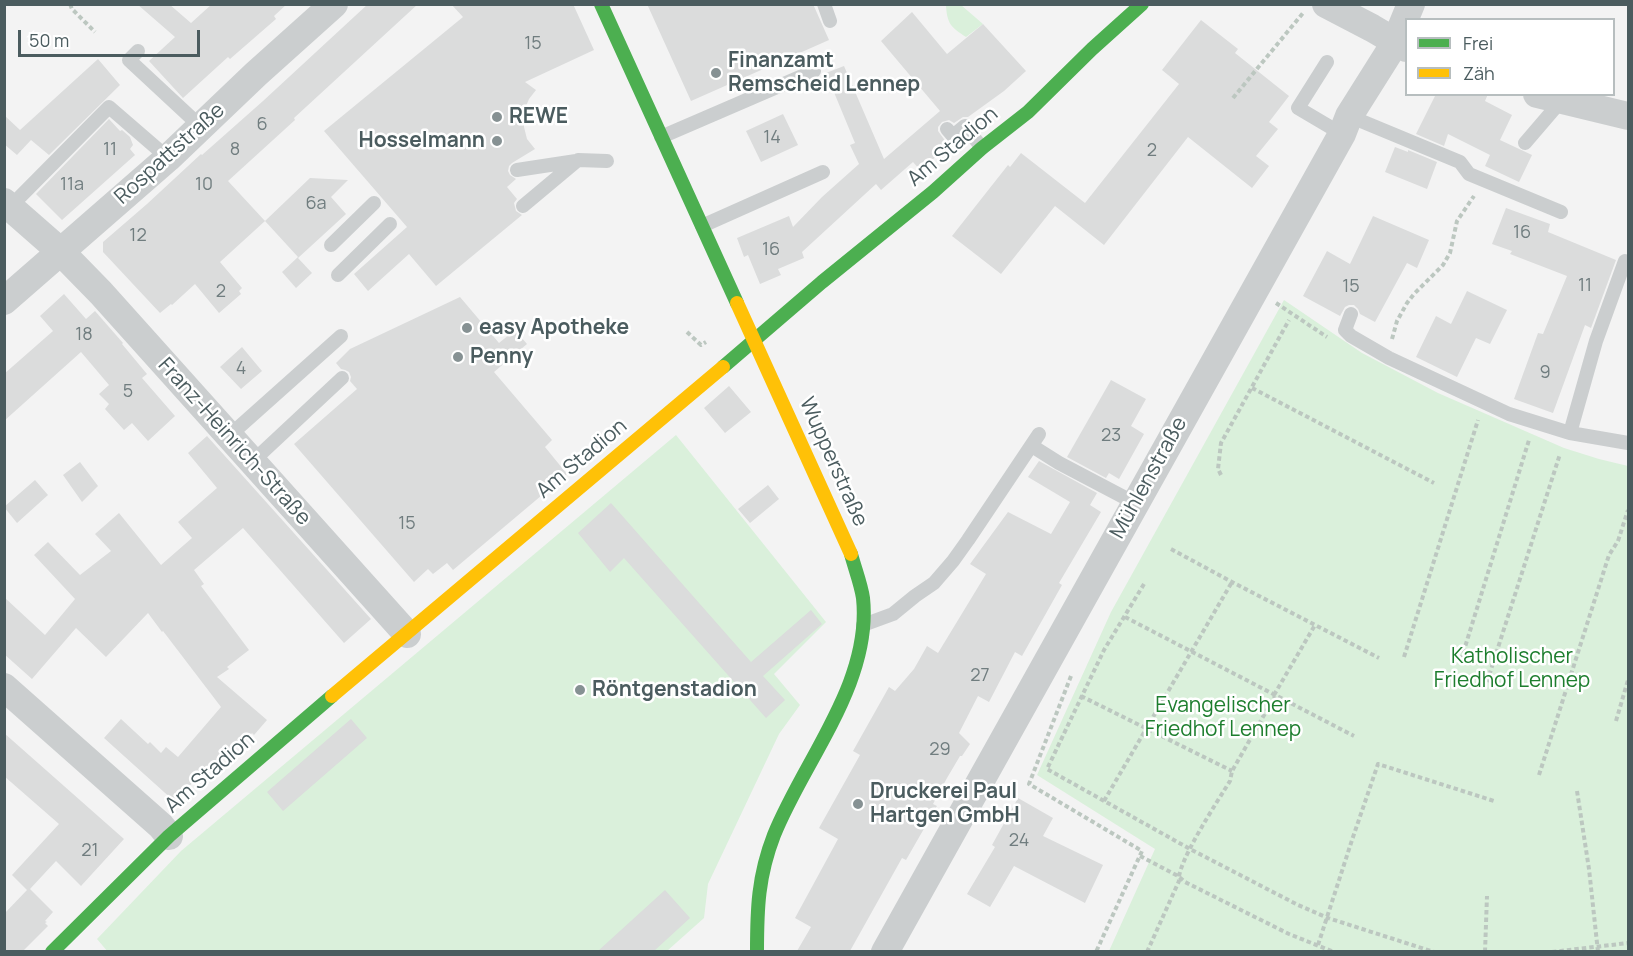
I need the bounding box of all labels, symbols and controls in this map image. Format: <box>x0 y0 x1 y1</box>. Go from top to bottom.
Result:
scale bar <box>21 18 202 56</box>
legend <box>1405 18 1615 96</box>
text: 50 m <box>29 28 69 52</box>
text: Frei <box>1463 31 1493 55</box>
house number: 15 <box>524 33 542 55</box>
place label: Finanzamt Remscheid Lennep <box>728 48 920 98</box>
text: Zäh <box>1463 61 1495 85</box>
marker: Finanzamt Remscheid Lennep <box>709 66 723 80</box>
street label: Rospattstraße <box>110 98 230 210</box>
street label: Am Stadion <box>903 102 1003 192</box>
place label: REWE <box>509 104 568 130</box>
marker: REWE <box>490 110 504 124</box>
house number: 6 <box>256 114 268 136</box>
house number: 14 <box>763 127 781 149</box>
place label: Hosselmann <box>359 128 485 154</box>
marker: Hosselmann <box>490 134 504 148</box>
house number: 11 <box>103 139 117 161</box>
house number: 8 <box>230 139 240 161</box>
house number: 2 <box>1147 140 1157 162</box>
house number: 11a <box>60 174 84 196</box>
house number: 10 <box>195 174 213 196</box>
house number: 6a <box>305 193 327 215</box>
house number: 16 <box>1513 222 1531 244</box>
house number: 12 <box>129 225 147 247</box>
house number: 16 <box>762 239 780 261</box>
house number: 11 <box>1578 275 1592 297</box>
house number: 15 <box>1342 276 1360 298</box>
house number: 2 <box>216 281 226 303</box>
place label: easy Apotheke <box>479 315 629 341</box>
marker: easy Apotheke <box>460 321 474 335</box>
house number: 18 <box>75 324 93 346</box>
place label: Penny <box>470 344 533 370</box>
marker: Penny <box>451 350 465 364</box>
street label: Franz-Heinrich-Straße <box>152 353 316 531</box>
house number: 4 <box>236 358 246 380</box>
house number: 9 <box>1539 362 1551 384</box>
house number: 5 <box>123 381 133 403</box>
street label: Wupperstraße <box>793 393 873 531</box>
street label: Mühlenstraße <box>1105 413 1193 543</box>
street label: Am Stadion <box>532 414 632 504</box>
house number: 23 <box>1101 425 1121 447</box>
house number: 15 <box>398 513 416 535</box>
park label: Katholischer Friedhof Lennep <box>1434 644 1590 694</box>
house number: 27 <box>970 665 990 687</box>
place label: Röntgenstadion <box>592 677 757 703</box>
marker: Röntgenstadion <box>573 683 587 697</box>
park label: Evangelischer Friedhof Lennep <box>1145 693 1301 743</box>
street label: Am Stadion <box>160 727 260 819</box>
house number: 29 <box>929 739 951 761</box>
place label: Druckerei Paul Hartgen GmbH <box>870 779 1020 829</box>
marker: Druckerei Paul Hartgen GmbH <box>851 797 865 811</box>
house number: 24 <box>1009 830 1029 852</box>
house number: 21 <box>81 840 99 862</box>

